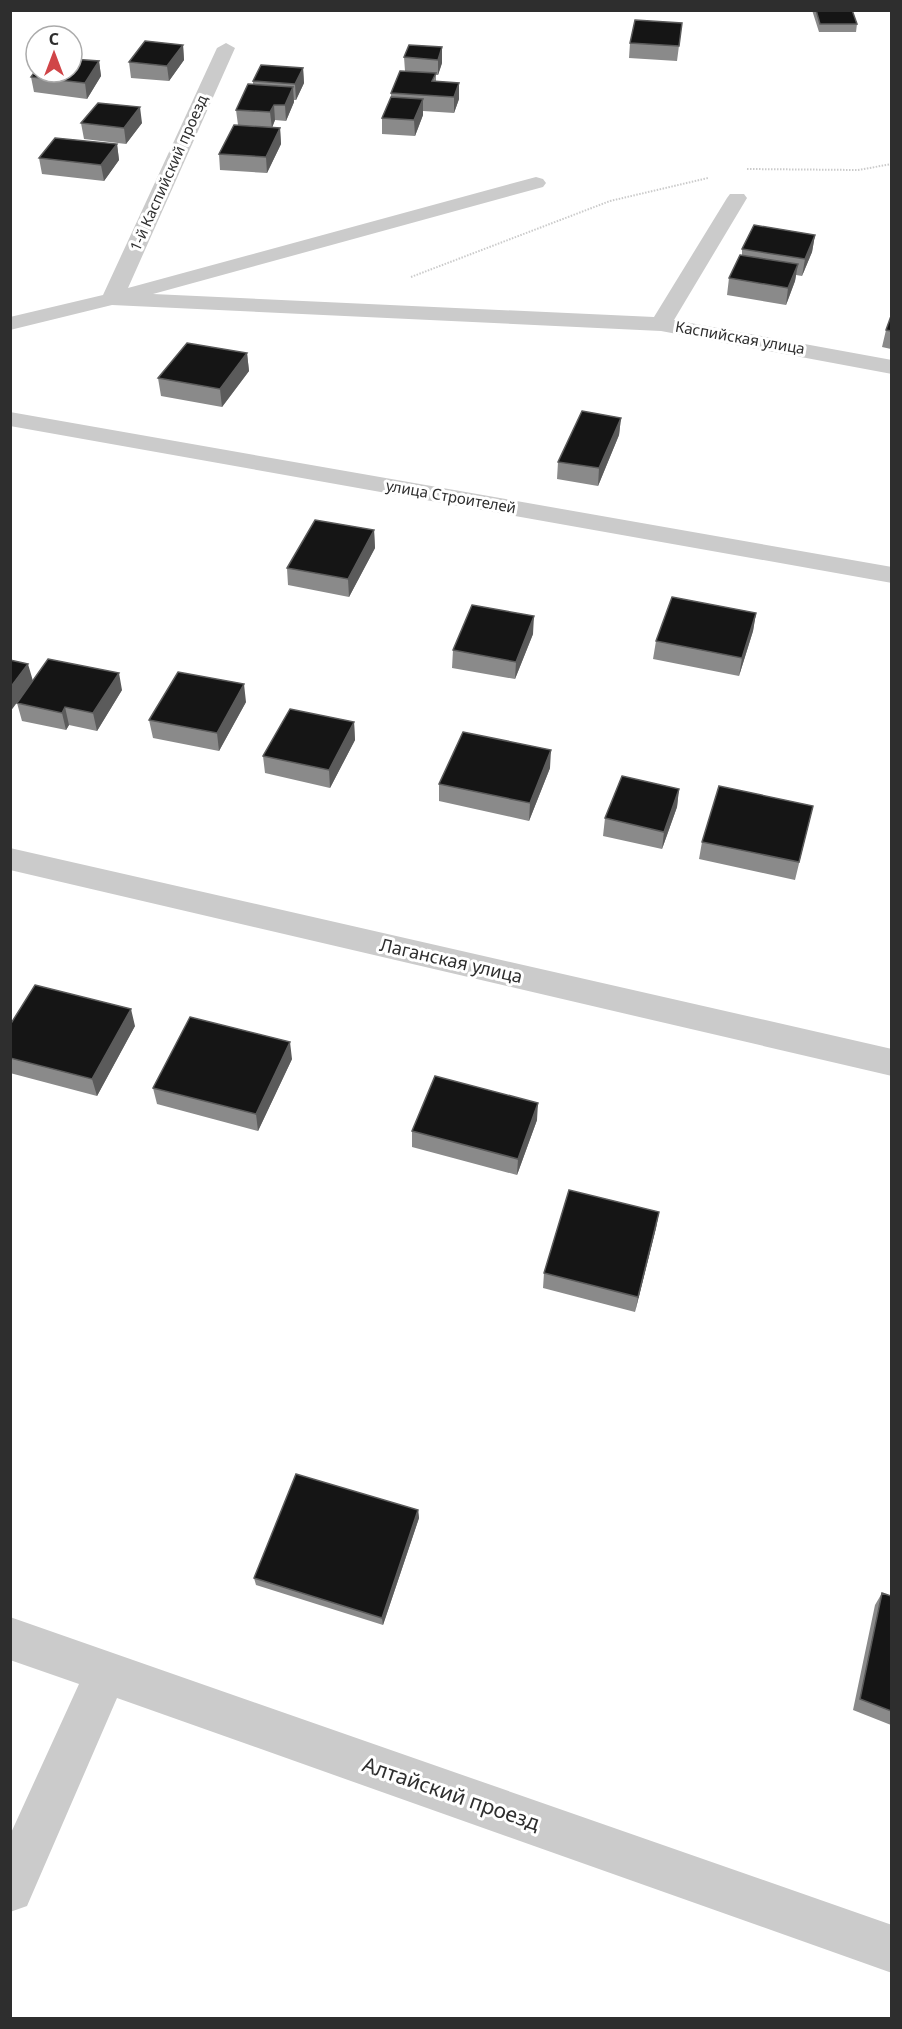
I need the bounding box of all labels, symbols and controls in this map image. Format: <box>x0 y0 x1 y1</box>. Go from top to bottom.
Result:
north arrow <box>24 24 84 84</box>
text: С <box>49 28 59 50</box>
street label: 1-й Каспийский проезд <box>125 91 212 254</box>
street label: Каспийская улица <box>674 316 806 358</box>
street label: улица Строителей <box>385 475 518 517</box>
street label: Лаганская улица <box>378 932 525 988</box>
street label: Алтайский проезд <box>359 1750 544 1837</box>

